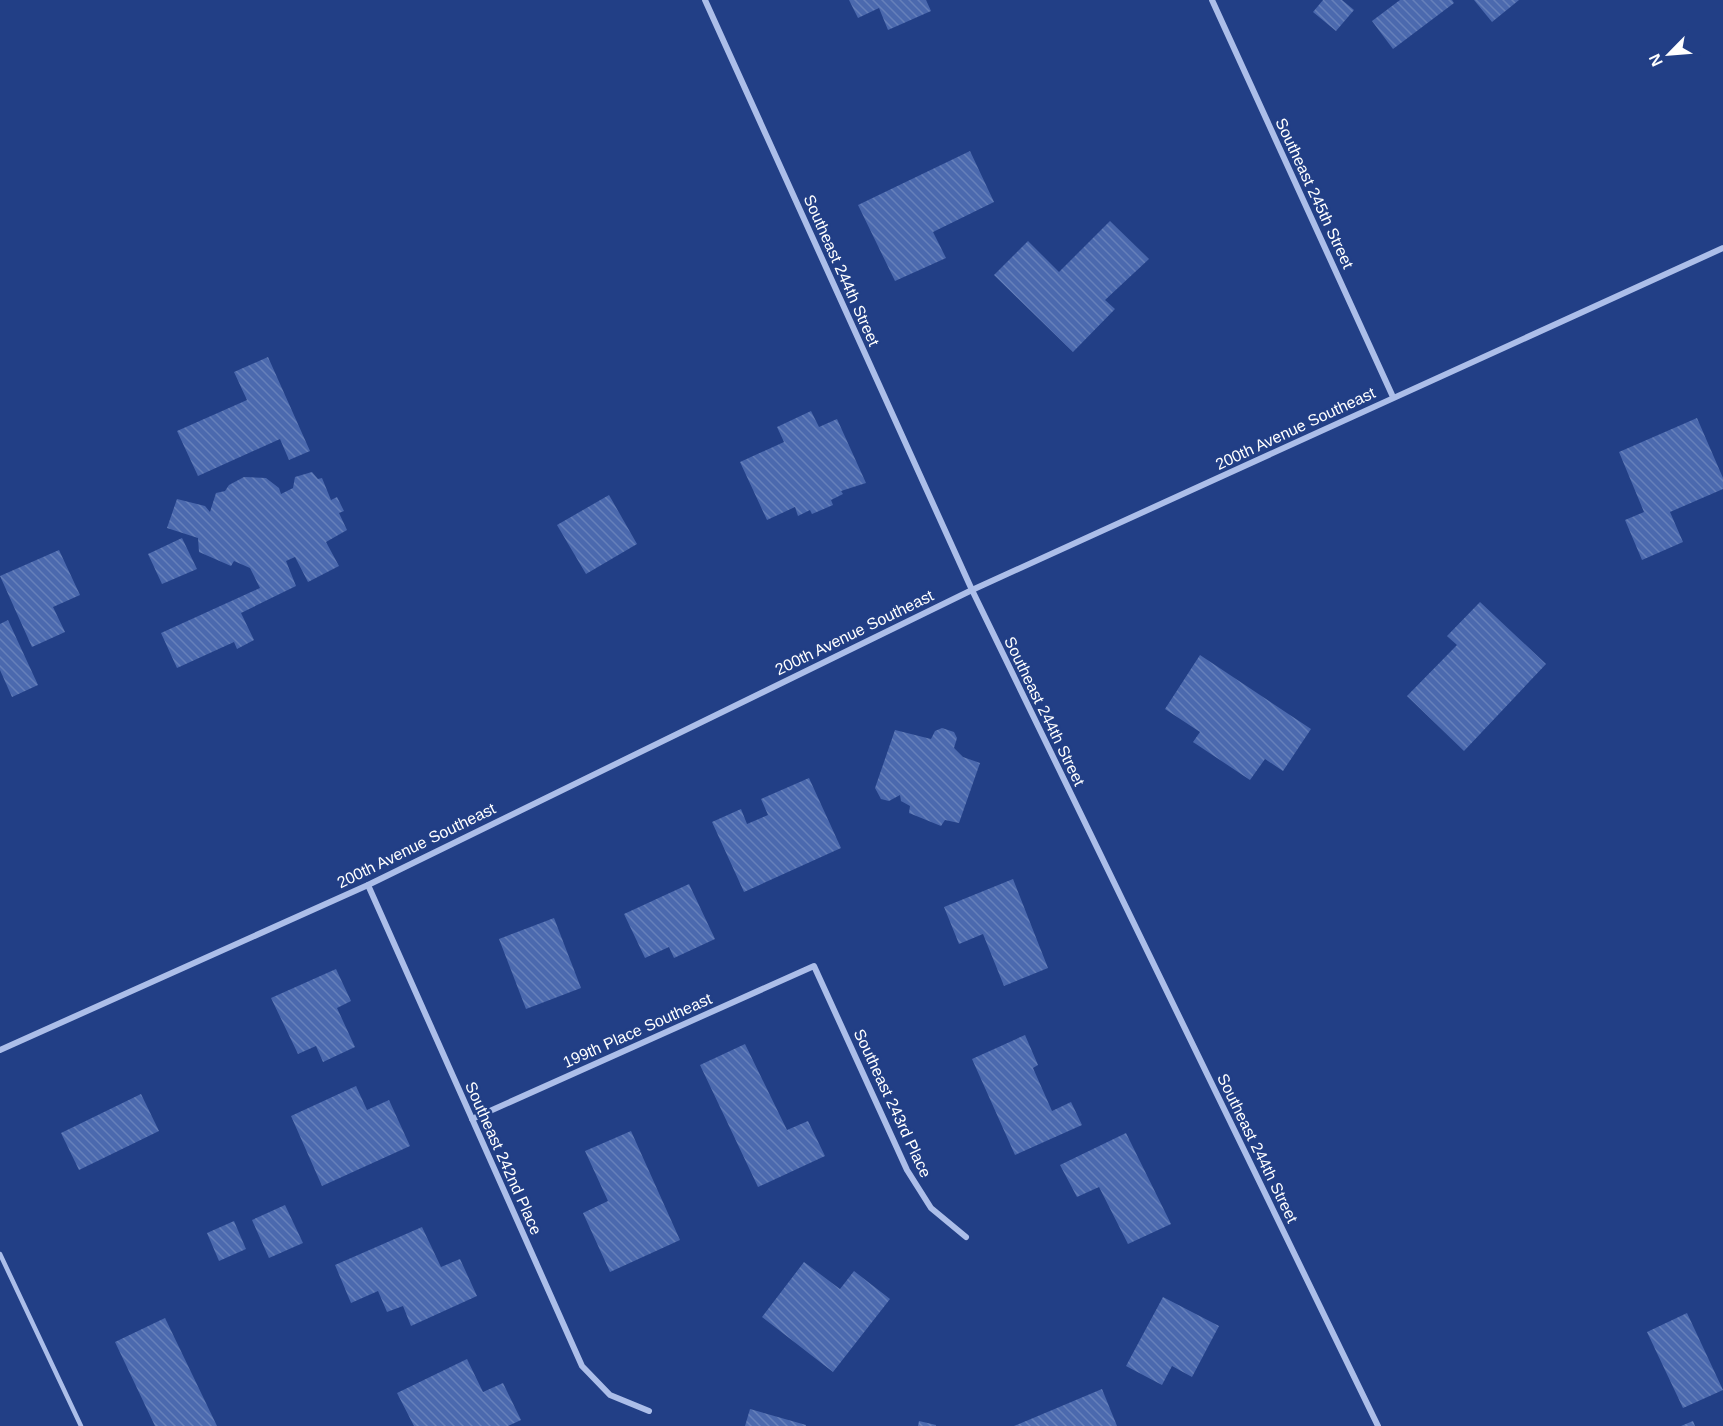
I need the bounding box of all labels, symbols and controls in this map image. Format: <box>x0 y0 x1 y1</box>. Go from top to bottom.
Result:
north arrow <box>1639 24 1699 84</box>
text: N <box>1646 51 1666 69</box>
street label: Southeast 245th Street <box>1272 115 1357 271</box>
street label: Southeast 244th Street <box>800 192 883 349</box>
street label: 200th Avenue Southeast <box>1213 384 1378 473</box>
street label: 200th Avenue Southeast <box>772 586 937 678</box>
street label: Southeast 244th Street <box>1001 634 1088 789</box>
street label: 200th Avenue Southeast <box>334 799 499 891</box>
street label: 199th Place Southeast <box>560 990 715 1071</box>
street label: Southeast 243rd Place <box>851 1026 935 1180</box>
street label: Southeast 244th Street <box>1214 1071 1301 1226</box>
street label: Southeast 242nd Place <box>462 1079 545 1237</box>

